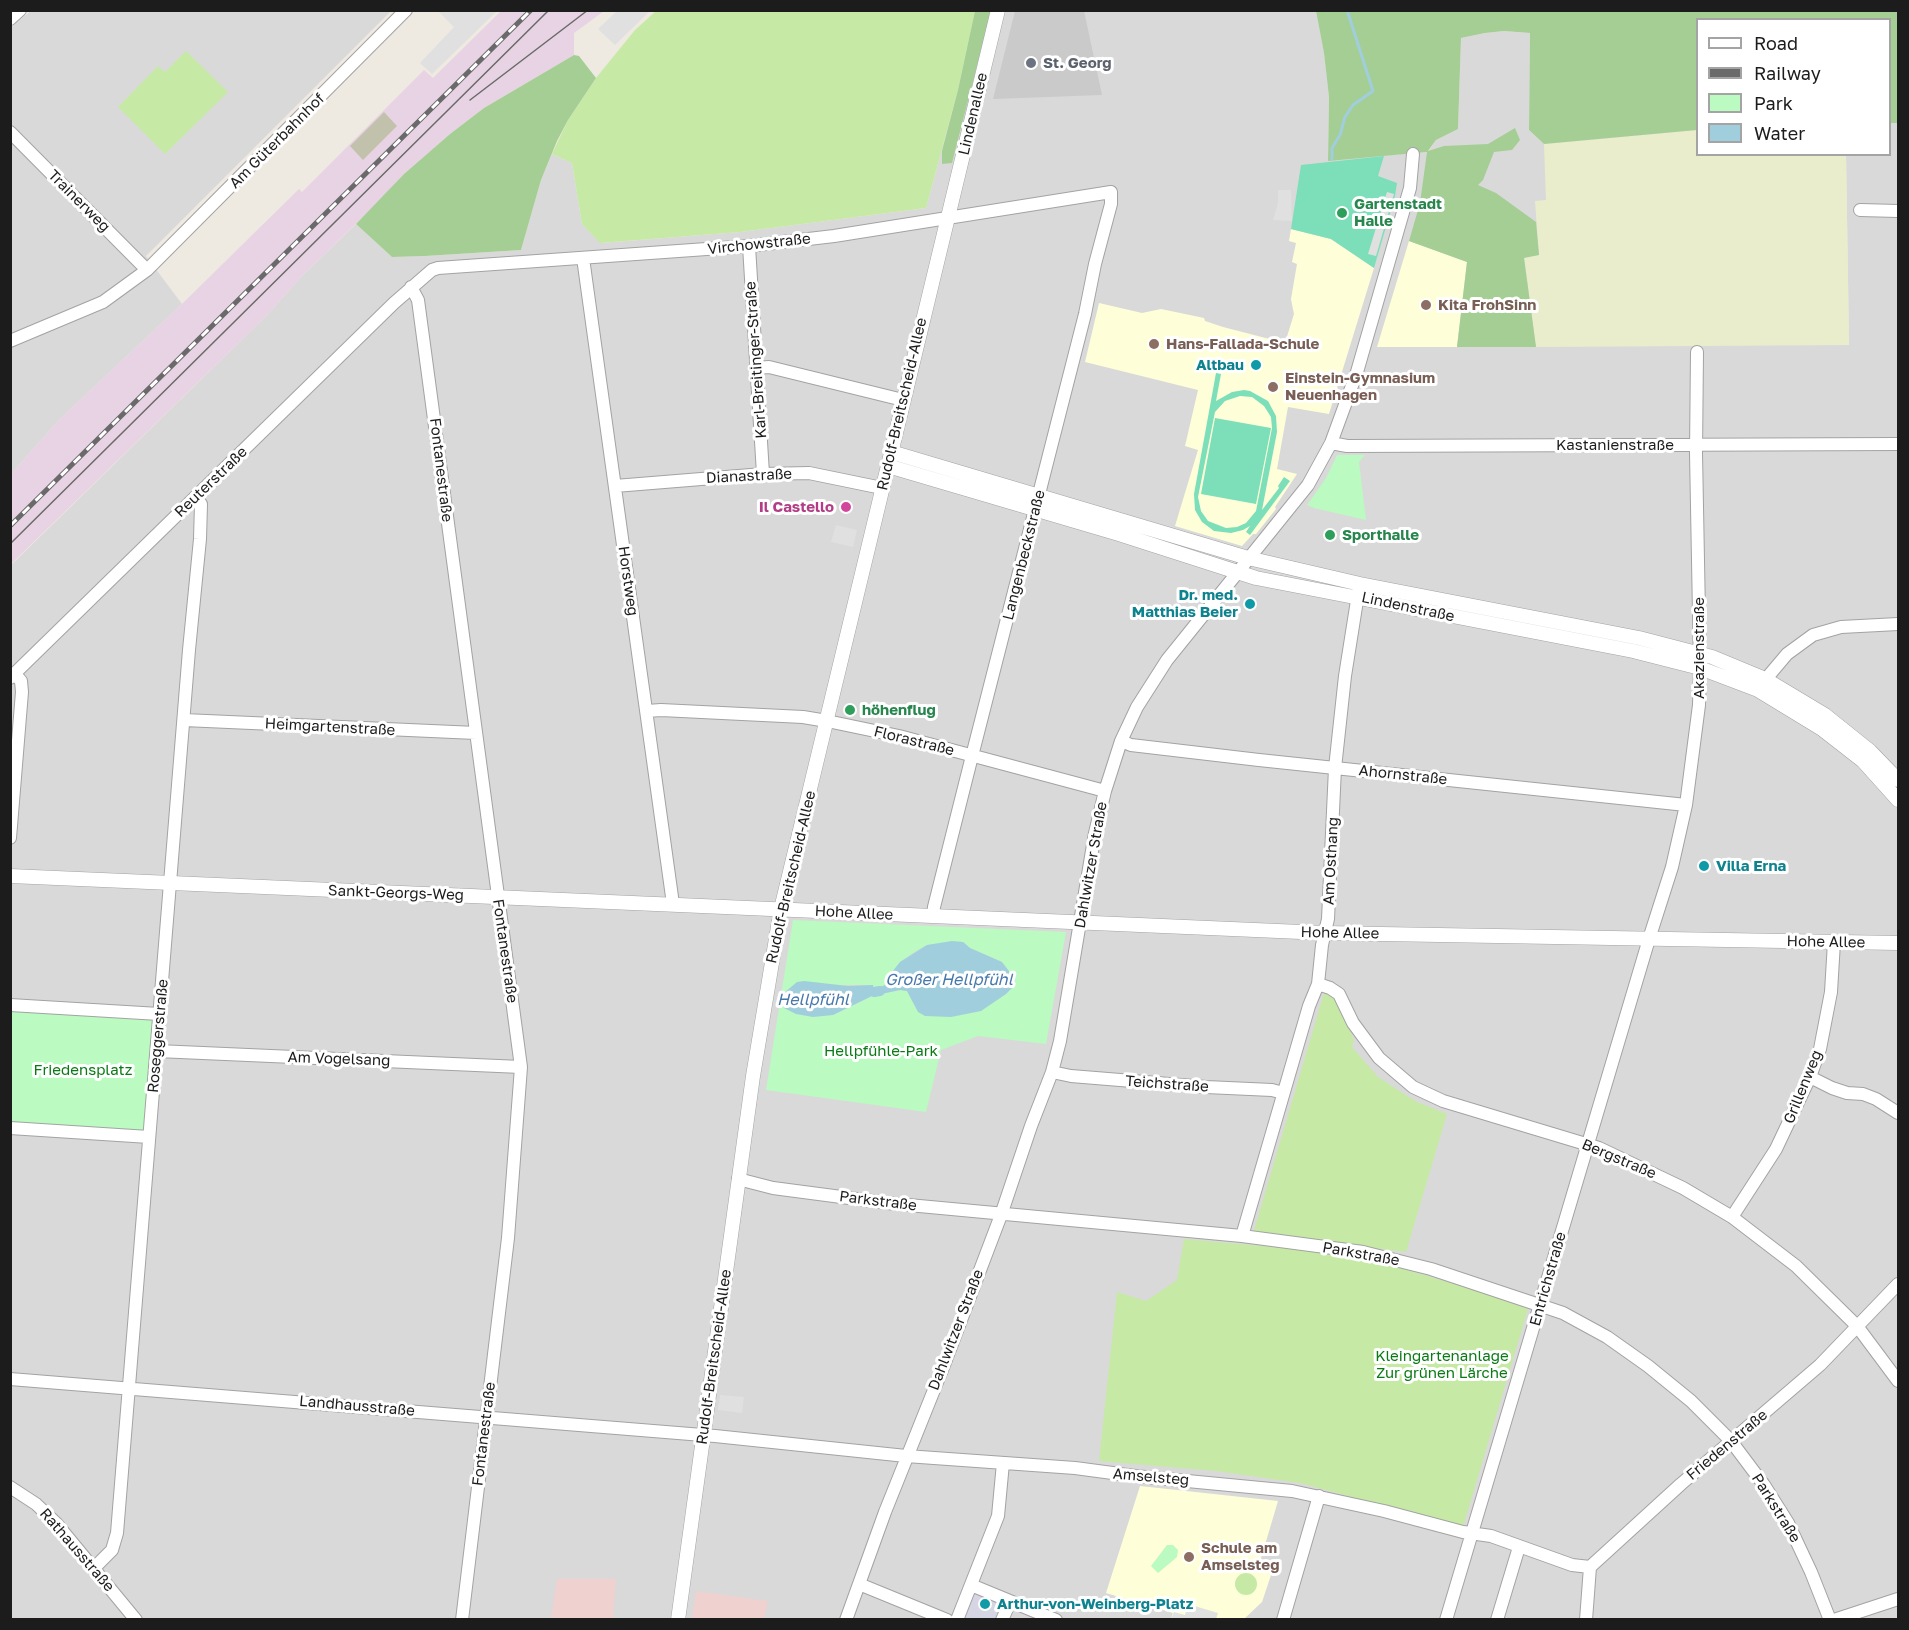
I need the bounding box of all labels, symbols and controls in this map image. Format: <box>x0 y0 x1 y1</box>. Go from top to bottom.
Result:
legend <box>1696 18 1891 156</box>
text: Road <box>1754 32 1798 54</box>
place label: St. Georg <box>1043 54 1112 72</box>
marker: St. Georg <box>1024 56 1038 70</box>
text: Railway <box>1754 62 1821 84</box>
street label: Lindenallee <box>955 71 991 157</box>
street label: Am Güterbahnhof <box>226 90 328 192</box>
text: Park <box>1754 92 1793 114</box>
text: Water <box>1754 122 1805 144</box>
street label: Trainerweg <box>44 166 114 236</box>
place label: Gartenstadt Halle <box>1354 195 1442 230</box>
marker: Gartenstadt Halle <box>1335 206 1349 220</box>
street label: Virchowstraße <box>706 230 812 258</box>
street label: Karl-Breitinger-Straße <box>742 281 770 439</box>
place label: Kita FrohSinn <box>1438 296 1536 314</box>
marker: Kita FrohSinn <box>1419 298 1433 312</box>
street label: Rudolf-Breitscheid-Allee <box>873 316 931 492</box>
place label: Hans-Fallada-Schule <box>1166 335 1319 353</box>
marker: Hans-Fallada-Schule <box>1147 337 1161 351</box>
place label: Altbau <box>1196 356 1244 374</box>
marker: Altbau <box>1249 358 1263 372</box>
place label: Einstein-Gymnasium Neuenhagen <box>1285 369 1435 404</box>
marker: Einstein-Gymnasium Neuenhagen <box>1266 380 1280 394</box>
street label: Fontanestraße <box>426 417 456 523</box>
street label: Kastanienstraße <box>1556 436 1674 454</box>
street label: Reuterstraße <box>171 443 251 521</box>
street label: Dianastraße <box>705 465 793 487</box>
street label: Langenbeckstraße <box>999 488 1049 622</box>
place label: Il Castello <box>759 498 834 516</box>
marker: Il Castello <box>839 500 853 514</box>
place label: Sporthalle <box>1342 526 1419 544</box>
marker: Sporthalle <box>1323 528 1337 542</box>
street label: Horstweg <box>614 545 642 617</box>
place label: Dr. med. Matthias Beier <box>1132 586 1238 621</box>
street label: Lindenstraße <box>1360 588 1456 626</box>
marker: Dr. med. Matthias Beier <box>1243 597 1257 611</box>
street label: Akazienstraße <box>1690 597 1708 699</box>
place label: höhenflug <box>862 701 936 719</box>
marker: höhenflug <box>843 703 857 717</box>
street label: Heimgartenstraße <box>264 715 396 739</box>
street label: Florastraße <box>872 722 956 760</box>
street label: Ahornstraße <box>1358 761 1448 789</box>
street label: Rudolf-Breitscheid-Allee <box>762 789 820 965</box>
street label: Dahlwitzer Straße <box>1071 800 1111 930</box>
street label: Am Osthang <box>1320 816 1342 906</box>
place label: Villa Erna <box>1716 857 1786 875</box>
marker: Villa Erna <box>1697 859 1711 873</box>
street label: Sankt-Georgs-Weg <box>328 882 464 904</box>
street label: Fontanestraße <box>489 898 521 1004</box>
street label: Hohe Allee <box>814 902 894 924</box>
street label: Hohe Allee <box>1301 923 1379 943</box>
street label: Hohe Allee <box>1787 932 1865 952</box>
water label: Großer Hellpfühl <box>885 970 1013 990</box>
street label: Roseggerstraße <box>144 978 172 1094</box>
water label: Hellpfühl <box>777 990 849 1010</box>
park label: Hellpfühle-Park <box>824 1042 938 1060</box>
street label: Am Vogelsang <box>287 1048 391 1070</box>
street label: Grillenweg <box>1780 1048 1826 1126</box>
park label: Friedensplatz <box>34 1061 132 1079</box>
street label: Teichstraße <box>1125 1072 1209 1096</box>
street label: Bergstraße <box>1579 1135 1659 1183</box>
street label: Parkstraße <box>838 1187 918 1215</box>
street label: Entrichstraße <box>1526 1230 1570 1328</box>
street label: Parkstraße <box>1321 1238 1401 1270</box>
street label: Dahlwitzer Straße <box>925 1267 987 1393</box>
street label: Rudolf-Breitscheid-Allee <box>693 1268 735 1446</box>
park label: Kleingartenanlage Zur grünen Lärche <box>1375 1347 1509 1382</box>
street label: Fontanestraße <box>469 1381 499 1487</box>
street label: Landhausstraße <box>298 1392 416 1420</box>
street label: Friedenstraße <box>1683 1406 1771 1484</box>
street label: Amselsteg <box>1112 1465 1190 1489</box>
street label: Parkstraße <box>1748 1470 1804 1546</box>
street label: Rathausstraße <box>36 1505 118 1595</box>
place label: Schule am Amselsteg <box>1201 1539 1279 1574</box>
marker: Schule am Amselsteg <box>1182 1550 1196 1564</box>
place label: Arthur-von-Weinberg-Platz <box>997 1595 1193 1613</box>
marker: Arthur-von-Weinberg-Platz <box>978 1597 992 1611</box>

